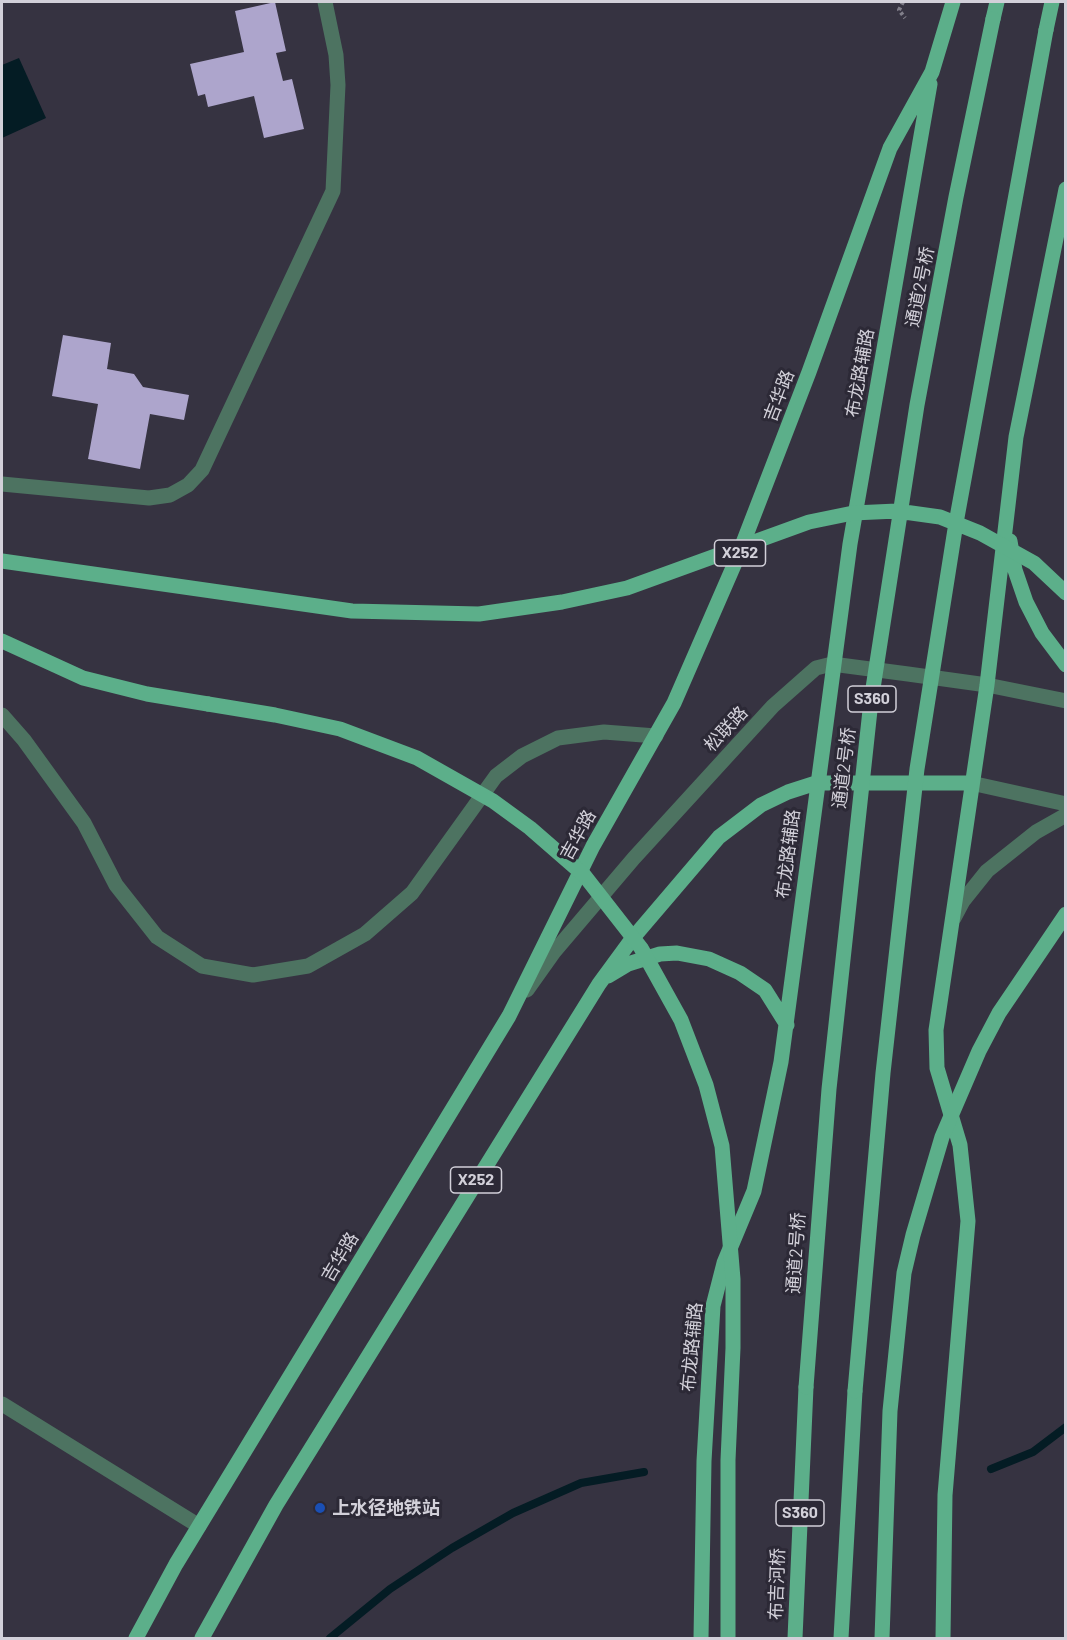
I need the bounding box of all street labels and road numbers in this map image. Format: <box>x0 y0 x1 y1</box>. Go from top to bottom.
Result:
street label: 通道2号桥 <box>902 245 938 329</box>
street label: 布龙路辅路 <box>842 327 878 419</box>
street label: 吉华路 <box>759 367 799 425</box>
road number: X252 <box>714 540 766 566</box>
road number: S360 <box>848 686 896 712</box>
street label: 松联路 <box>700 702 752 756</box>
street label: 通道2号桥 <box>828 726 860 810</box>
street label: 吉华路 <box>555 806 601 864</box>
street label: 布龙路辅路 <box>772 808 804 900</box>
road number: X252 <box>450 1167 502 1193</box>
street label: 通道2号桥 <box>782 1212 810 1294</box>
street label: 吉华路 <box>317 1228 363 1286</box>
street label: 布龙路辅路 <box>677 1301 707 1393</box>
road number: S360 <box>776 1500 824 1526</box>
street label: 布吉河桥 <box>765 1548 789 1620</box>

